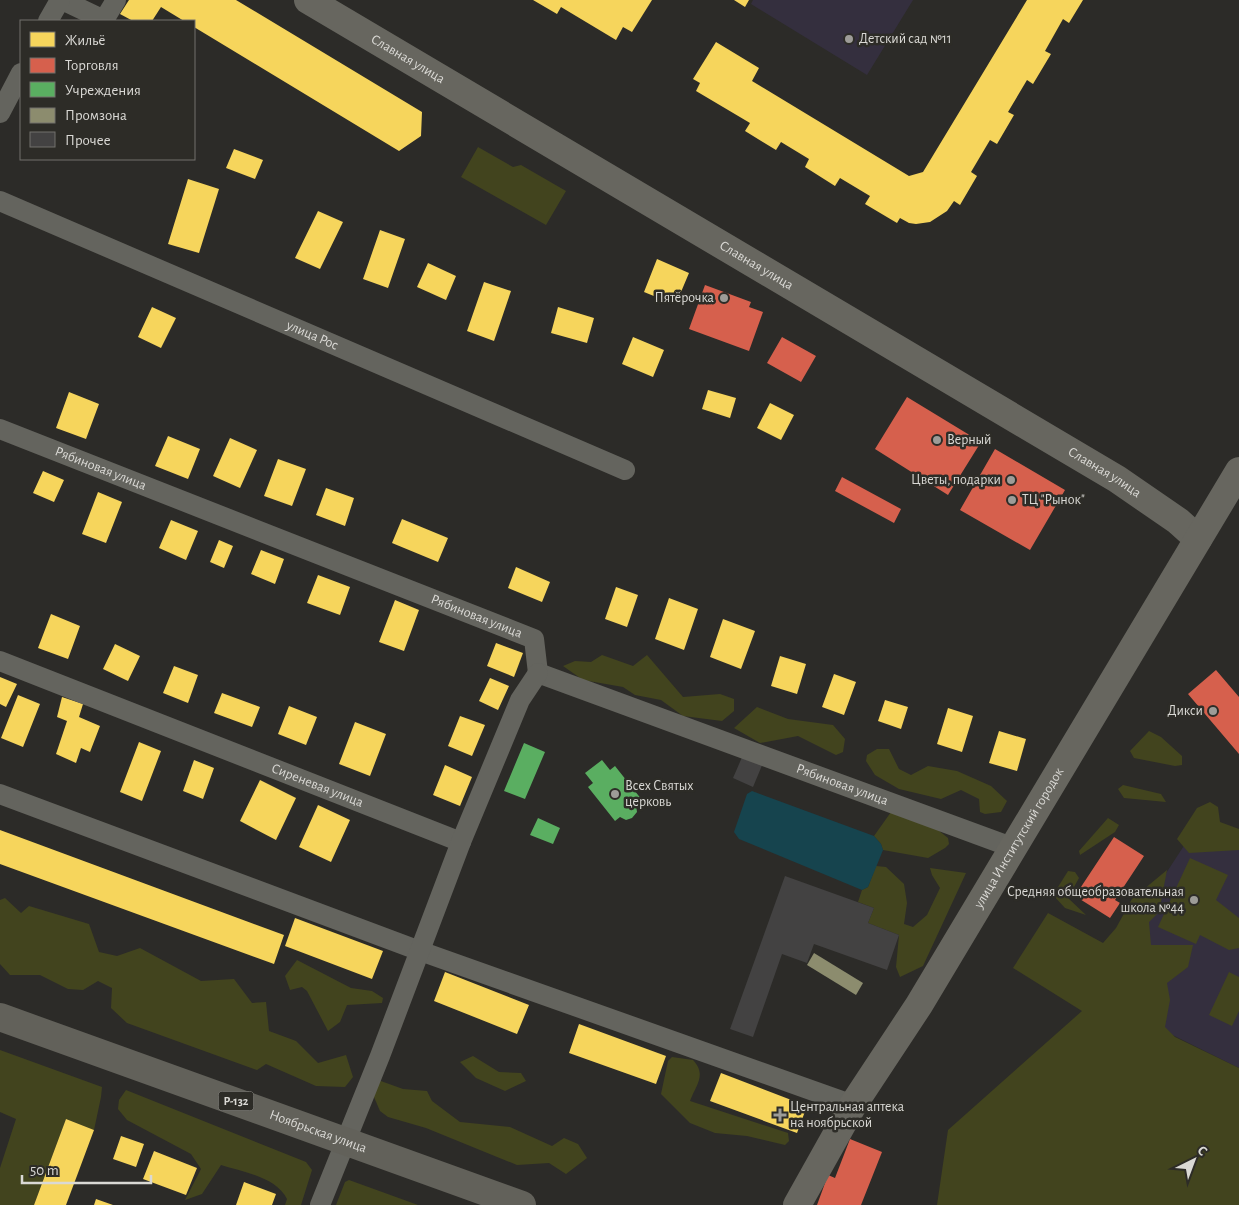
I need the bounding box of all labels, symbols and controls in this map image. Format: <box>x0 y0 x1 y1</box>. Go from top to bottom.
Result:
legend <box>20 20 195 160</box>
street label: Славная улица <box>369 32 448 87</box>
place label: Детский сад №11 <box>859 32 952 46</box>
text: Жильё <box>65 33 105 48</box>
marker: Детский сад №11 <box>843 33 855 45</box>
text: Торговля <box>65 58 119 73</box>
text: Учреждения <box>65 83 141 98</box>
text: Промзона <box>65 108 127 123</box>
text: Прочее <box>65 133 111 148</box>
street label: Славная улица <box>717 238 796 293</box>
place label: Пятёрочка <box>654 291 715 305</box>
marker: Пятёрочка <box>718 292 730 304</box>
street label: улица Рос <box>283 318 341 353</box>
place label: Верный <box>947 433 991 447</box>
marker: Верный <box>931 434 943 446</box>
street label: Рябиновая улица <box>53 444 149 493</box>
street label: Славная улица <box>1066 445 1144 501</box>
place label: Цветы, подарки <box>911 473 1001 487</box>
marker: Цветы, подарки <box>1005 474 1017 486</box>
place label: ТЦ "Рынок" <box>1022 493 1085 507</box>
marker: ТЦ "Рынок" <box>1006 494 1018 506</box>
street label: Рябиновая улица <box>429 592 525 641</box>
place label: Дикси <box>1168 704 1203 718</box>
marker: Дикси <box>1207 705 1219 717</box>
street label: Сиреневая улица <box>269 761 366 810</box>
street label: Рябиновая улица <box>794 762 891 808</box>
street label: улица Институтский городок <box>971 765 1067 912</box>
place label: Всех Святых церковь <box>625 779 694 809</box>
marker: Всех Святых церковь <box>609 788 621 800</box>
place label: Средняя общеобразовательная школа №44 <box>1007 885 1184 915</box>
marker: Средняя общеобразовательная школа №44 <box>1188 894 1200 906</box>
road number: Р-132 <box>218 1092 254 1110</box>
place label: Центральная аптека на ноябрьской <box>790 1100 905 1130</box>
street label: Ноябрьская улица <box>267 1108 369 1156</box>
marker: Центральная аптека на ноябрьской <box>774 1109 786 1121</box>
north arrow <box>1169 1135 1219 1185</box>
text: С <box>1194 1143 1210 1159</box>
scale bar <box>22 1152 151 1184</box>
text: 50 m <box>30 1163 59 1178</box>

